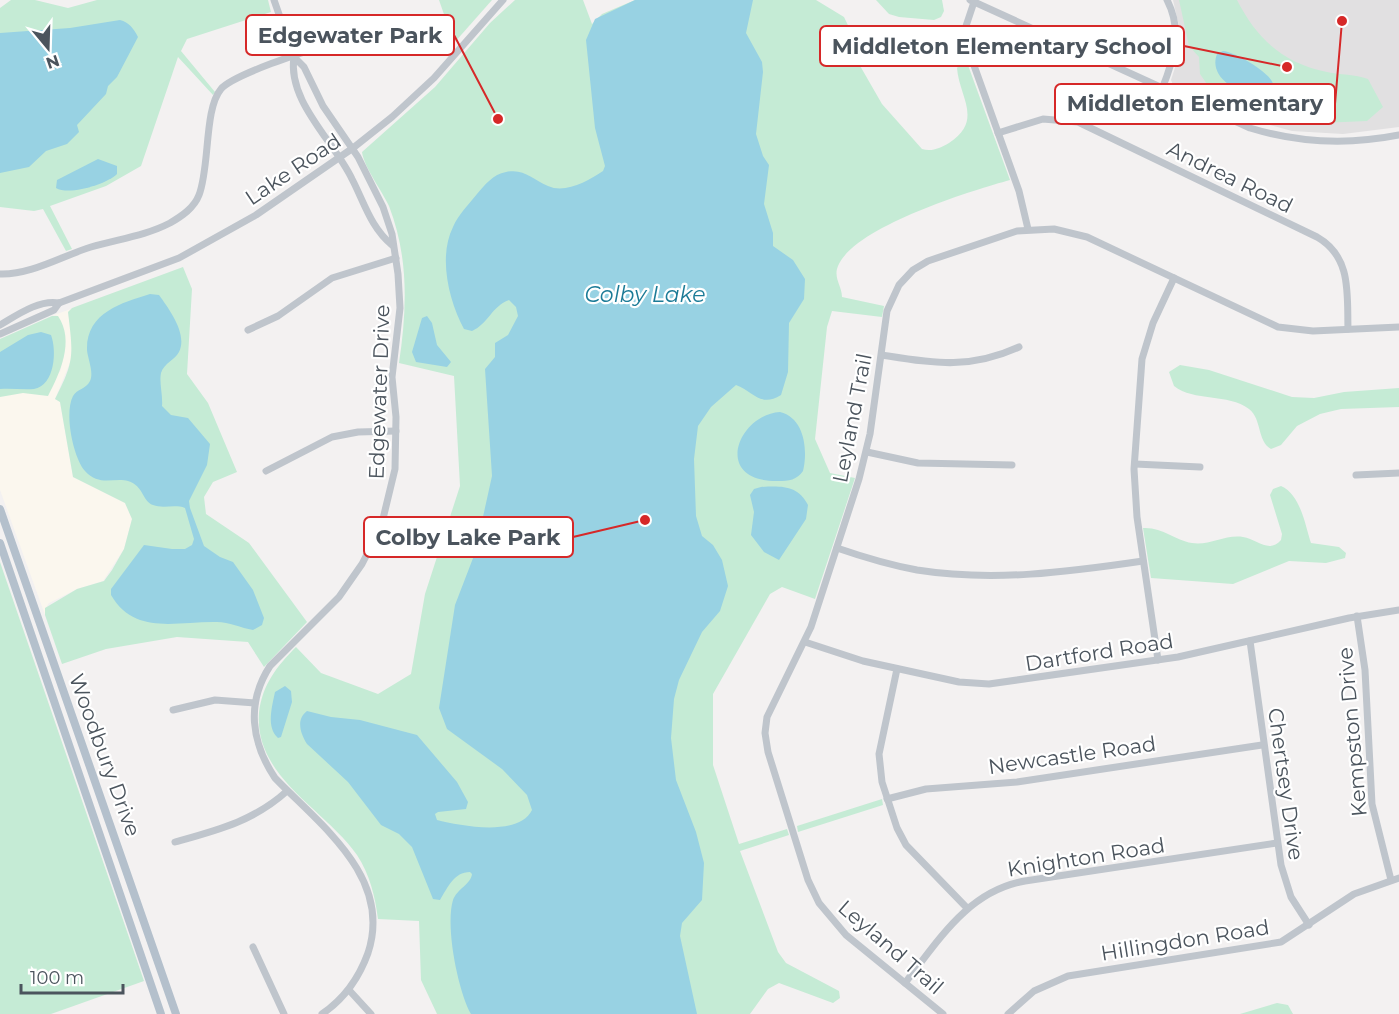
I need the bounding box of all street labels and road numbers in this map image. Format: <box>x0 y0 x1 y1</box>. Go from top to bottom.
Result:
street label: Lake Road <box>240 128 346 210</box>
street label: Andrea Road <box>1163 136 1297 218</box>
street label: Edgewater Drive <box>363 304 395 480</box>
street label: Leyland Trail <box>827 351 877 485</box>
street label: Dartford Road <box>1023 628 1175 676</box>
street label: Kempston Drive <box>1332 646 1372 818</box>
street label: Woodbury Drive <box>64 670 146 840</box>
street label: Chertsey Drive <box>1263 706 1309 862</box>
street label: Newcastle Road <box>986 731 1158 779</box>
street label: Knighton Road <box>1005 832 1167 882</box>
street label: Leyland Trail <box>833 895 949 999</box>
street label: Hillingdon Road <box>1099 914 1271 966</box>

